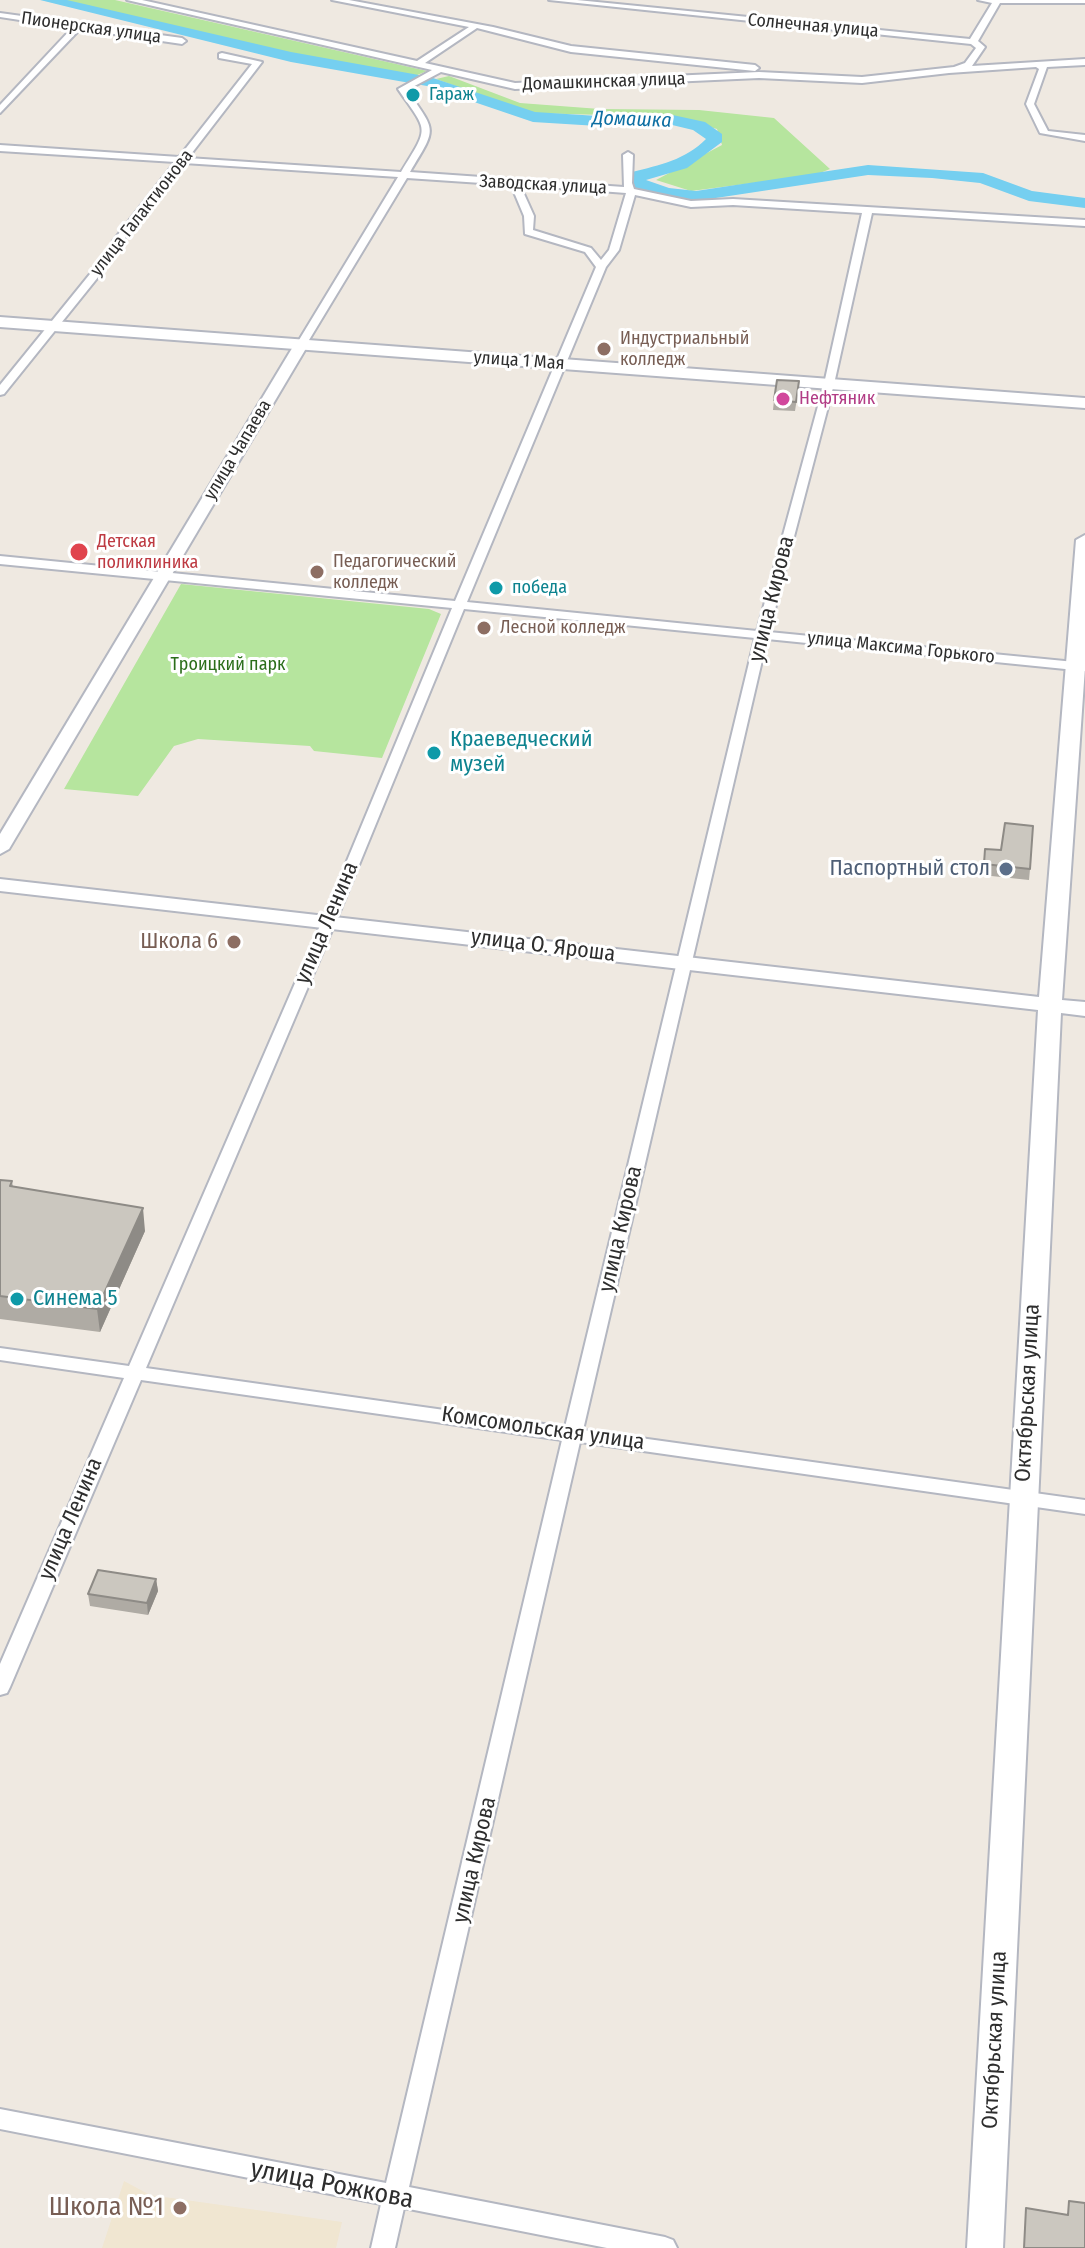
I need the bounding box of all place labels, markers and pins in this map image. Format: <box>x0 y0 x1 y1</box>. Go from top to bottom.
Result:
place label: Гараж <box>429 84 474 106</box>
marker: Гараж <box>404 86 422 104</box>
place label: Индустриальный колледж <box>620 328 749 370</box>
marker: Индустриальный колледж <box>595 340 613 358</box>
place label: Нефтяник <box>799 388 875 410</box>
marker: Нефтяник <box>774 390 792 408</box>
place label: Детская поликлиника <box>97 531 198 574</box>
marker: Детская поликлиника <box>68 541 90 563</box>
place label: Педагогический колледж <box>333 551 456 594</box>
marker: Педагогический колледж <box>308 563 326 581</box>
place label: победа <box>512 577 567 599</box>
marker: победа <box>487 579 505 597</box>
place label: Лесной колледж <box>500 617 626 639</box>
marker: Лесной колледж <box>475 619 493 637</box>
place label: Краеведческий музей <box>450 727 592 778</box>
marker: Краеведческий музей <box>425 744 443 762</box>
place label: Паспортный стол <box>829 856 990 882</box>
marker: Паспортный стол <box>997 860 1015 878</box>
place label: Школа 6 <box>140 929 218 955</box>
marker: Школа 6 <box>225 933 243 951</box>
place label: Синема 5 <box>33 1286 118 1312</box>
marker: Синема 5 <box>8 1290 26 1308</box>
place label: Школа №1 <box>49 2192 164 2224</box>
marker: Школа №1 <box>171 2199 189 2217</box>

